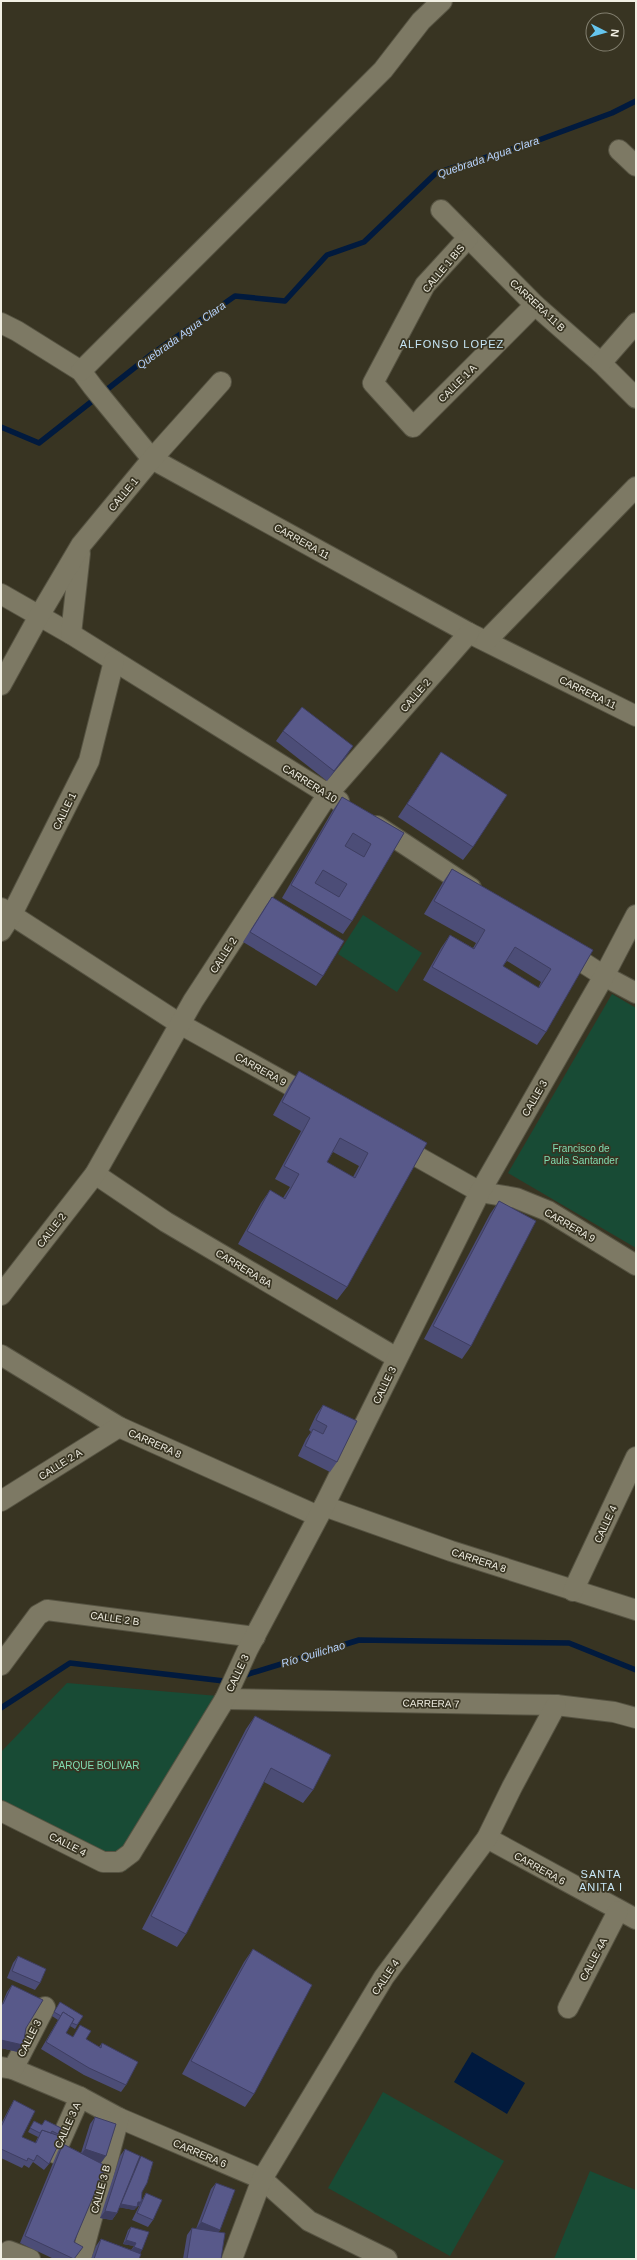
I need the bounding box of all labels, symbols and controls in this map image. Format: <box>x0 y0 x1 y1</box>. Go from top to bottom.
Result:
north arrow <box>585 12 625 52</box>
text: N <box>609 28 621 38</box>
water label: Quebrada Agua Clara <box>436 134 540 180</box>
street label: CALLE 1 BIS <box>420 242 467 294</box>
street label: CARRERA 11 B <box>508 277 568 334</box>
water label: Quebrada Agua Clara <box>134 299 228 371</box>
district label: ALFONSO LOPEZ <box>400 338 504 350</box>
street label: CALLE 1 A <box>436 362 479 405</box>
street label: CALLE 1 <box>106 475 141 513</box>
street label: CARRERA 11 <box>272 522 332 561</box>
street label: CARRERA 11 <box>558 674 618 711</box>
street label: CALLE 2 <box>398 676 433 714</box>
street label: CARRERA 10 <box>280 762 339 805</box>
street label: CALLE 1 <box>51 790 78 832</box>
street label: CALLE 2 <box>208 935 239 975</box>
street label: CARRERA 9 <box>233 1051 289 1088</box>
street label: CALLE 3 <box>520 1078 549 1118</box>
park label: Francisco de Paula Santander <box>544 1143 619 1166</box>
street label: CARRERA 9 <box>542 1206 597 1245</box>
street label: CALLE 2 <box>35 1211 68 1249</box>
street label: CARRERA 8A <box>214 1247 274 1290</box>
street label: CALLE 3 <box>371 1364 398 1406</box>
street label: CARRERA 8 <box>127 1427 183 1460</box>
street label: CALLE 2 A <box>37 1447 84 1482</box>
street label: CALLE 4 <box>592 1503 619 1545</box>
street label: CARRERA 8 <box>450 1546 508 1575</box>
street label: CALLE 2 B <box>90 1610 141 1627</box>
water label: Río Quilichao <box>280 1639 346 1669</box>
street label: CALLE 3 <box>224 1652 251 1694</box>
street label: CARRERA 7 <box>403 1698 460 1710</box>
park label: PARQUE BOLIVAR <box>53 1760 139 1771</box>
street label: CALLE 4 <box>47 1830 88 1859</box>
street label: CARRERA 6 <box>512 1850 568 1887</box>
district label: SANTA ANITA I <box>579 1868 623 1893</box>
street label: CALLE 4A <box>578 1936 609 1982</box>
street label: CALLE 4 <box>370 1957 401 1997</box>
street label: CALLE 3 <box>15 2018 44 2059</box>
street label: CALLE 3 A <box>52 2100 83 2150</box>
street label: CARRERA 6 <box>172 2137 228 2170</box>
street label: CALLE 3 B <box>89 2163 112 2214</box>

